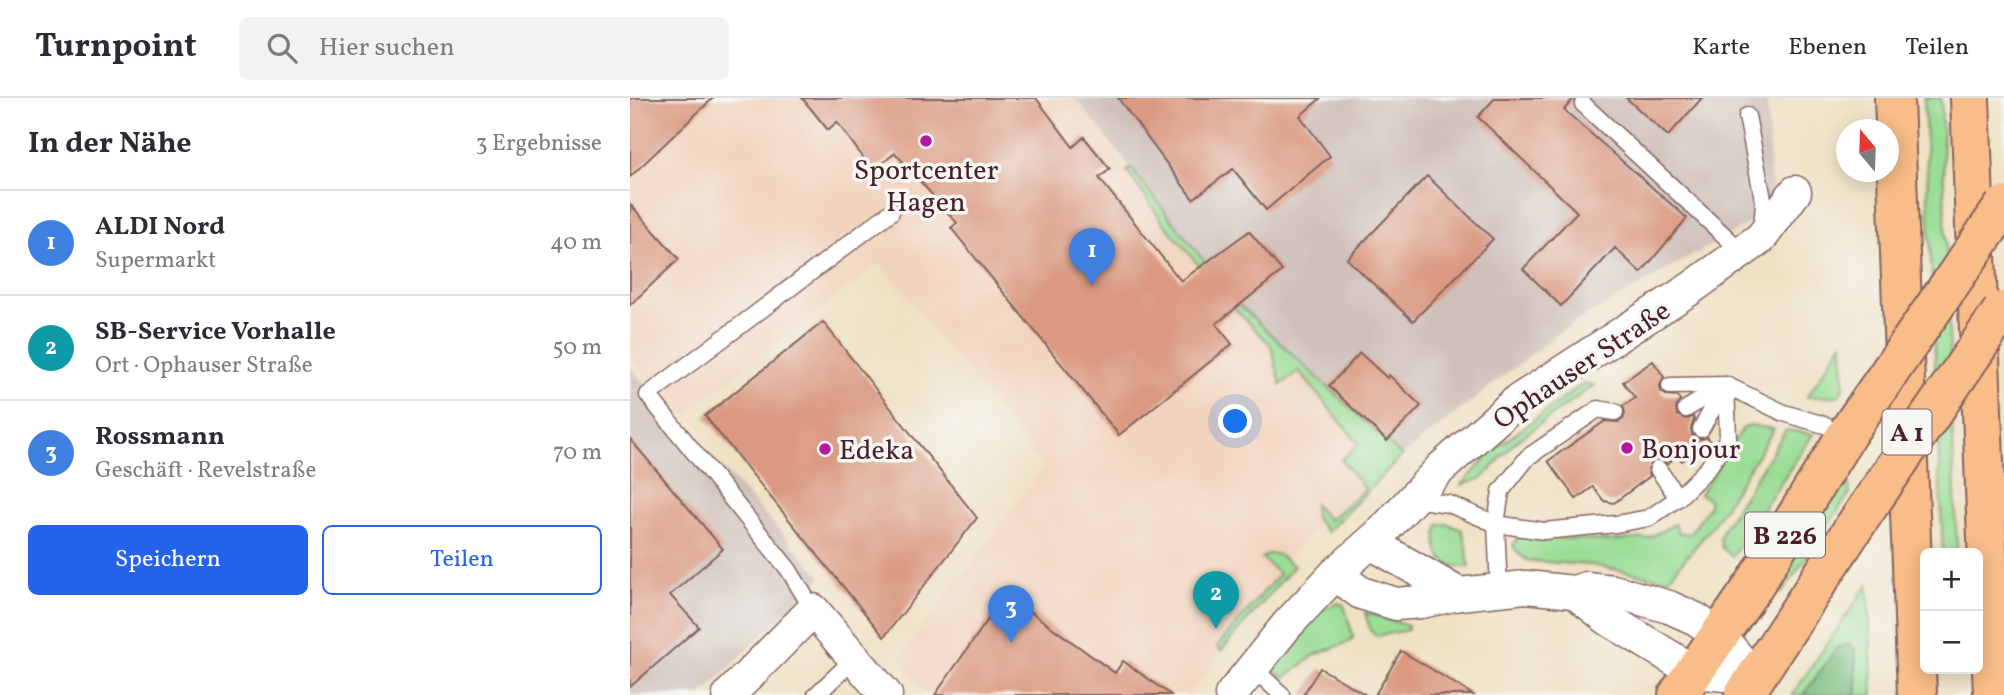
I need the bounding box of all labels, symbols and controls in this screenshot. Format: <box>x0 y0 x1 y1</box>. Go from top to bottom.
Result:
search box <box>239 17 729 80</box>
text: Turnpoint <box>35 25 197 71</box>
icon: search <box>263 29 301 67</box>
text: Hier suchen <box>319 30 455 66</box>
text: Karte <box>1692 31 1750 65</box>
text: Ebenen <box>1788 31 1867 65</box>
text: Teilen <box>1905 31 1969 65</box>
north arrow <box>1836 119 1899 182</box>
text: In der Nähe <box>28 123 192 165</box>
text: 3 Ergebnisse <box>476 128 602 160</box>
marker: Sportcenter Hagen <box>918 133 934 149</box>
place label: Sportcenter Hagen <box>854 152 999 223</box>
text: ALDI Nord <box>95 209 225 245</box>
text: 1 <box>46 227 56 259</box>
text: 40 m <box>550 227 602 259</box>
pin: 1 <box>1069 228 1115 286</box>
text: Supermarkt <box>95 245 216 277</box>
street label: Ophauser Straße <box>1486 292 1679 440</box>
text: SB-Service Vorhalle <box>95 314 336 350</box>
text: 2 <box>45 332 57 364</box>
text: 50 m <box>553 332 602 364</box>
text: Ort · Ophauser Straße <box>95 350 313 382</box>
your location <box>1218 404 1252 438</box>
road number: A 1 <box>1882 410 1932 454</box>
text: Rossmann <box>95 419 225 455</box>
place label: Bonjour <box>1641 431 1741 470</box>
place label: Edeka <box>839 432 914 471</box>
text: 3 <box>45 437 57 469</box>
text: 70 m <box>553 437 602 469</box>
marker: Bonjour <box>1619 440 1635 456</box>
marker: Edeka <box>817 441 833 457</box>
text: Geschäft · Revelstraße <box>95 455 316 487</box>
road number: B 226 <box>1745 512 1825 558</box>
button: Speichern <box>28 525 308 595</box>
button: Teilen <box>322 525 602 595</box>
map controls <box>1920 548 1983 674</box>
button: + <box>1920 548 1983 611</box>
pin: 2 <box>1193 571 1239 629</box>
pin: 3 <box>988 585 1034 643</box>
button: − <box>1920 611 1983 674</box>

